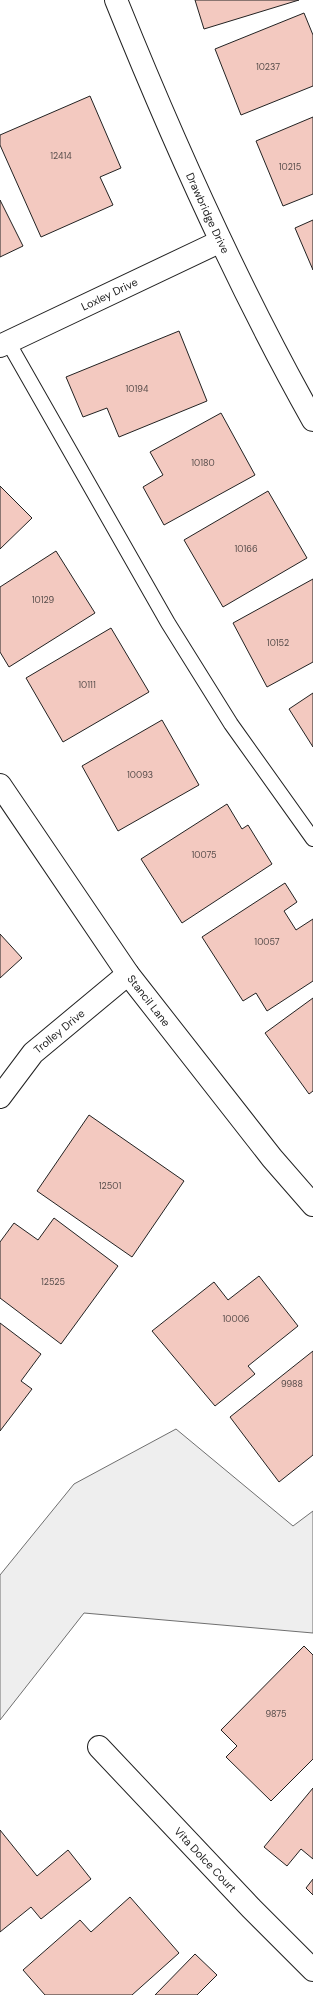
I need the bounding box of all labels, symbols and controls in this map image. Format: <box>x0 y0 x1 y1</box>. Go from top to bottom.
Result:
house number: 10237 <box>256 61 280 73</box>
house number: 12414 <box>50 150 72 162</box>
house number: 10215 <box>279 161 301 173</box>
street label: Drawbridge Drive <box>183 170 233 256</box>
street label: Loxley Drive <box>79 275 140 313</box>
house number: 10194 <box>126 383 149 395</box>
house number: 10180 <box>191 457 215 469</box>
house number: 10166 <box>234 543 258 555</box>
house number: 10129 <box>32 594 55 606</box>
house number: 10152 <box>267 637 289 649</box>
house number: 10111 <box>78 679 96 691</box>
house number: 10093 <box>127 769 153 781</box>
house number: 10075 <box>191 849 217 861</box>
house number: 10057 <box>254 936 280 948</box>
street label: Stancil Lane <box>124 972 173 1029</box>
street label: Trolley Drive <box>31 1006 87 1056</box>
house number: 12501 <box>99 1180 121 1192</box>
house number: 12525 <box>41 1276 65 1288</box>
house number: 10006 <box>223 1313 250 1325</box>
house number: 9988 <box>281 1378 303 1390</box>
house number: 9875 <box>266 1708 286 1720</box>
street label: Vita Dolce Court <box>171 1824 239 1895</box>

